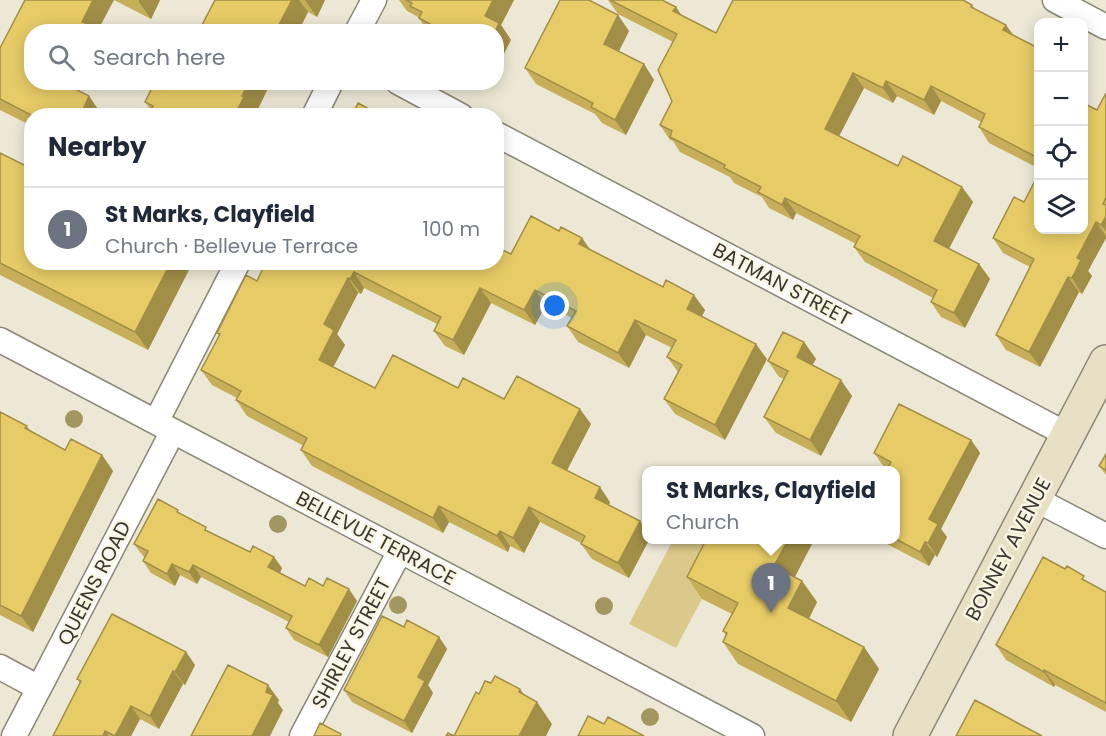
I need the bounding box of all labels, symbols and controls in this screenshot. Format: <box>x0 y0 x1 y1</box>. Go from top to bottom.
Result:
map controls <box>1034 18 1088 234</box>
button: + <box>1034 18 1088 72</box>
search box <box>24 24 504 90</box>
icon: search <box>45 41 78 74</box>
text: Search here <box>93 42 226 73</box>
button: − <box>1034 72 1088 126</box>
button: locate <box>1034 126 1088 180</box>
text: Nearby <box>48 129 146 165</box>
button: layers <box>1034 180 1088 234</box>
text: St Marks, Clayfield <box>105 199 315 230</box>
text: 1 <box>64 215 71 243</box>
text: 100 m <box>423 215 480 243</box>
text: Church · Bellevue Terrace <box>105 232 358 260</box>
street label: BATMAN STREET <box>708 236 856 332</box>
your location <box>540 291 569 320</box>
popup <box>642 466 900 544</box>
street label: BONNEY AVENUE <box>958 472 1058 626</box>
text: St Marks, Clayfield <box>666 475 876 506</box>
street label: BELLEVUE TERRACE <box>291 484 461 592</box>
text: Church <box>666 508 739 536</box>
street label: QUEENS ROAD <box>51 516 137 650</box>
pin: 1 <box>752 564 790 613</box>
street label: SHIRLEY STREET <box>305 572 397 713</box>

